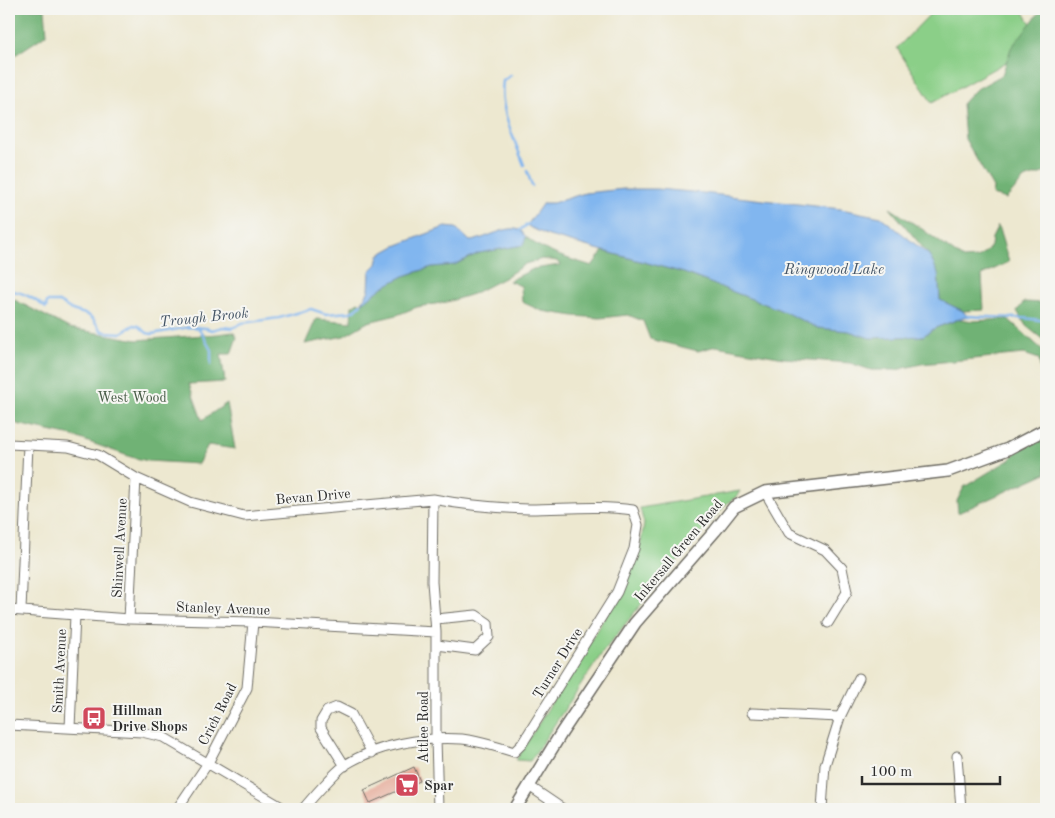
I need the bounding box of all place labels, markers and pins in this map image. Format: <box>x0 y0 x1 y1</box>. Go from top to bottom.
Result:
place label: Hillman Drive Shops <box>112 704 188 734</box>
bus stop icon: Hillman Drive Shops <box>81 705 107 731</box>
supermarket icon: Spar <box>394 772 420 798</box>
place label: Spar <box>424 779 453 793</box>

